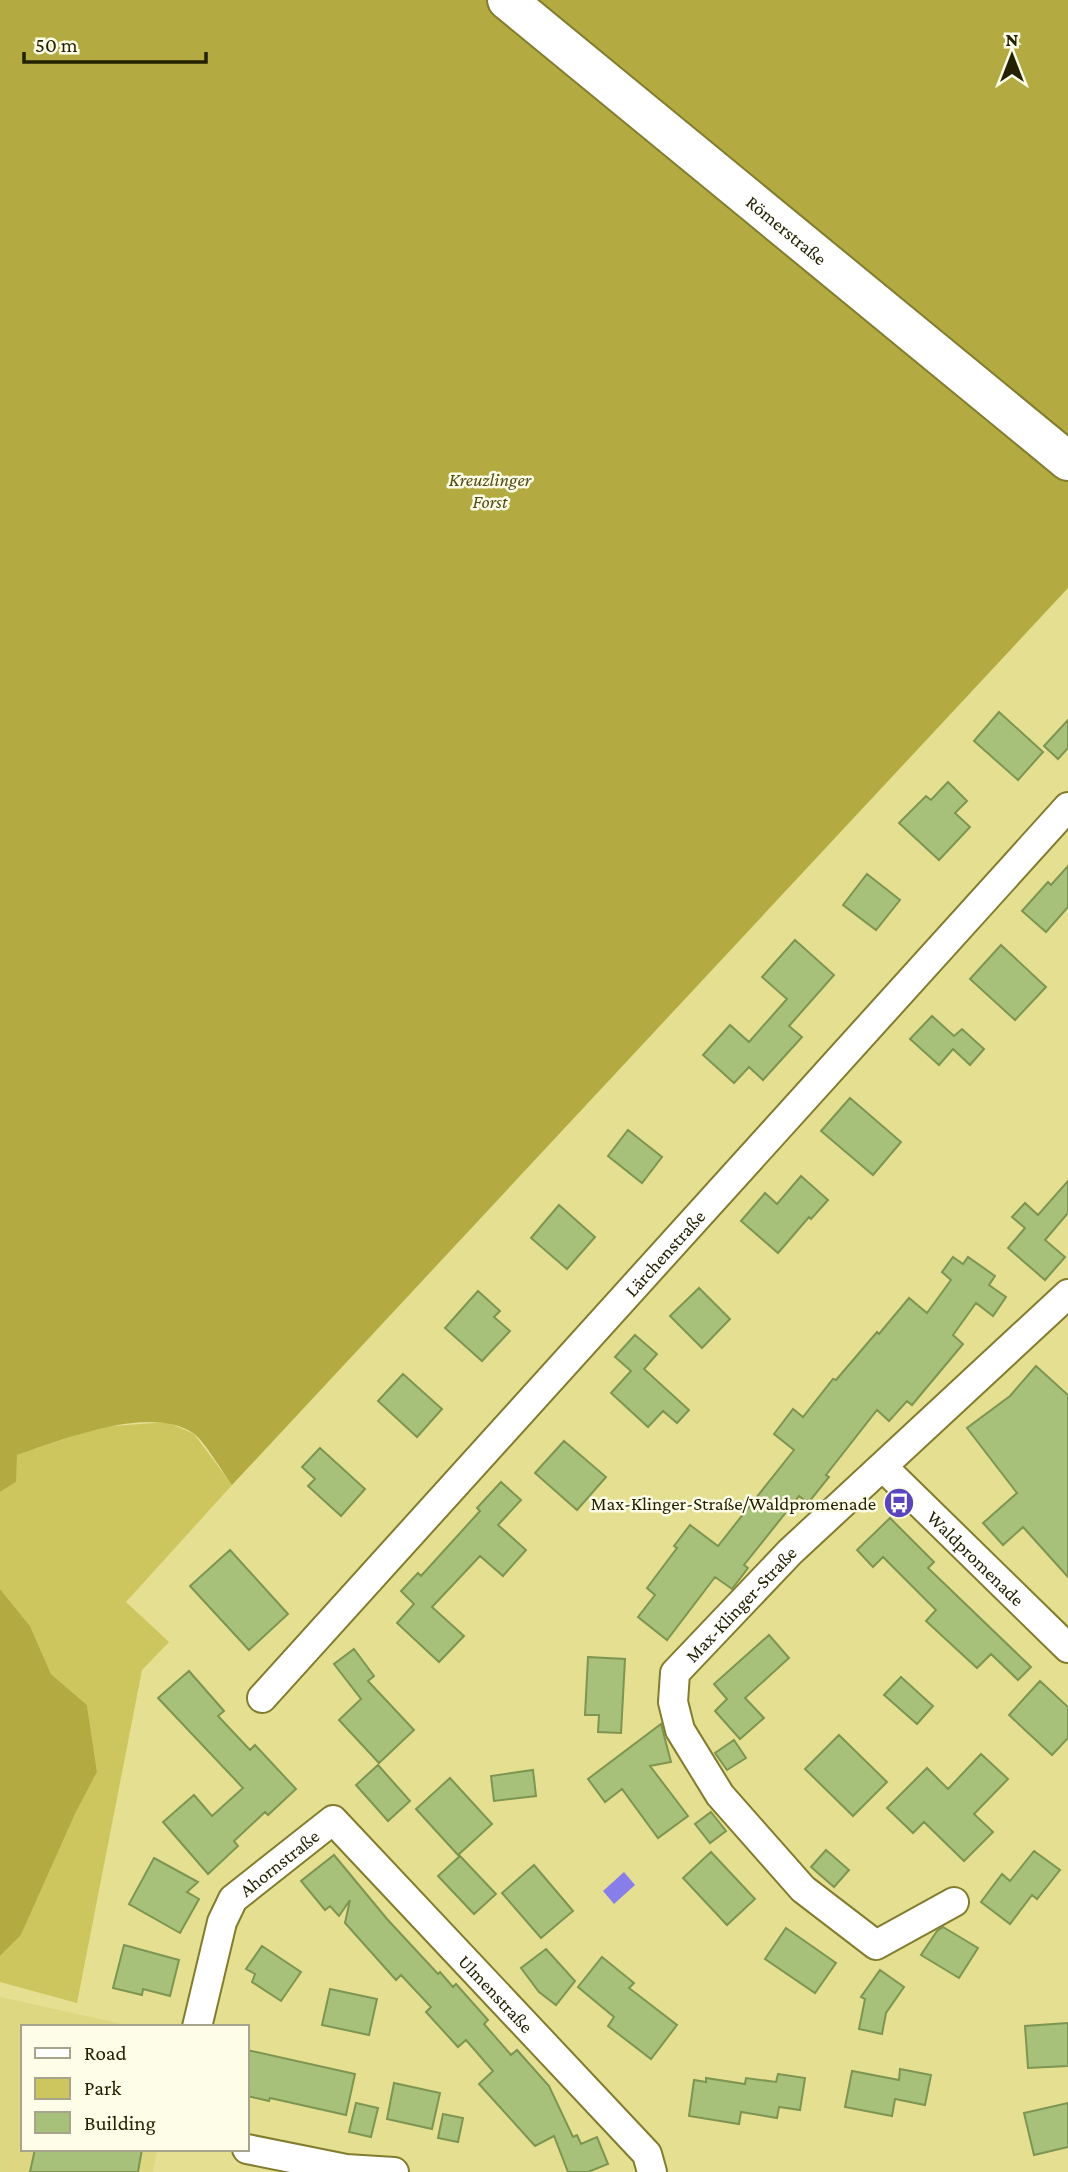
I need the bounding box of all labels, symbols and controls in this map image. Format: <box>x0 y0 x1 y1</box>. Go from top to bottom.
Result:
scale bar <box>24 21 206 65</box>
north arrow <box>977 21 1047 91</box>
text: N <box>1006 29 1019 50</box>
text: 50 m <box>35 33 78 57</box>
street label: Römerstraße <box>742 191 831 269</box>
park label: Kreuzlinger Forst <box>449 469 533 512</box>
street label: Lärchenstraße <box>620 1206 709 1301</box>
bus stop icon: Max-Klinger-Straße/Waldpromenade <box>882 1486 916 1520</box>
place label: Max-Klinger-Straße/Waldpromenade <box>591 1493 876 1514</box>
street label: Waldpromenade <box>923 1506 1029 1610</box>
street label: Max-Klinger-Straße <box>681 1541 800 1666</box>
street label: Ahornstraße <box>235 1825 323 1900</box>
street label: Ulmenstraße <box>455 1950 538 2037</box>
legend <box>21 2025 248 2151</box>
text: Road <box>84 2041 127 2065</box>
text: Park <box>84 2076 121 2100</box>
text: Building <box>84 2111 156 2135</box>

